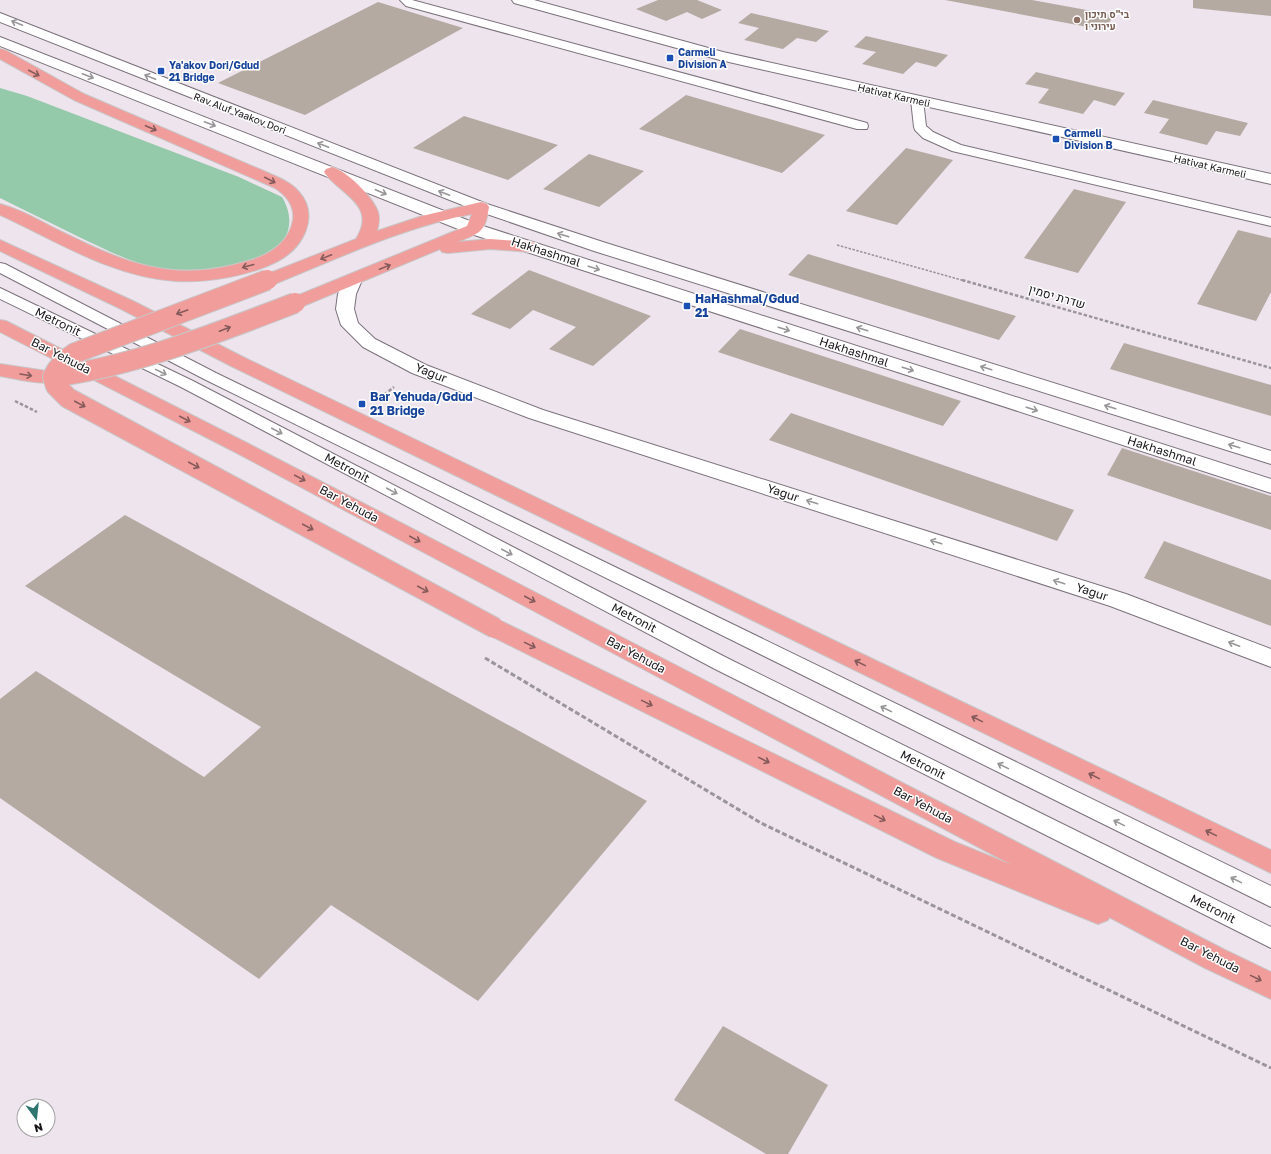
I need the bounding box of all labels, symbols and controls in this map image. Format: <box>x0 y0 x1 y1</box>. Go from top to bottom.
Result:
place label: בי"ס תיכון עירוני ו <box>1085 8 1130 32</box>
marker: בי"ס תיכון עירוני ו <box>1072 15 1082 25</box>
one-way arrow <box>11 19 23 27</box>
place label: Carmeli Division A <box>678 46 727 70</box>
marker: Carmeli Division A <box>665 53 675 63</box>
place label: Ya'akov Dori/Gdud 21 Bridge <box>169 59 259 83</box>
marker: Ya'akov Dori/Gdud 21 Bridge <box>156 66 166 76</box>
one-way arrow <box>28 69 40 77</box>
one-way arrow <box>82 73 94 81</box>
one-way arrow <box>145 73 157 81</box>
street label: Hativat Karmeli <box>857 81 931 109</box>
street label: Rav Aluf Yaakov Dori <box>192 90 288 136</box>
one-way arrow <box>203 120 215 128</box>
one-way arrow <box>145 125 157 132</box>
place label: Carmeli Division B <box>1064 127 1113 151</box>
marker: Carmeli Division B <box>1051 134 1061 144</box>
one-way arrow <box>318 141 330 149</box>
street label: Hativat Karmeli <box>1173 152 1247 180</box>
one-way arrow <box>264 177 276 184</box>
one-way arrow <box>439 188 451 196</box>
one-way arrow <box>375 189 387 197</box>
one-way arrow <box>557 230 569 238</box>
street label: Hakhashmal <box>510 233 583 270</box>
one-way arrow <box>320 254 332 262</box>
one-way arrow <box>242 263 255 270</box>
one-way arrow <box>379 263 391 270</box>
one-way arrow <box>587 265 600 272</box>
street label: שדרת יסמין <box>1027 281 1087 312</box>
place label: HaHashmal/Gdud 21 <box>695 291 799 320</box>
marker: HaHashmal/Gdud 21 <box>682 301 692 311</box>
street label: Metronit <box>33 304 84 339</box>
one-way arrow <box>177 309 189 317</box>
one-way arrow <box>219 325 231 333</box>
one-way arrow <box>855 325 868 332</box>
one-way arrow <box>777 326 790 333</box>
street label: Hakhashmal <box>818 333 891 370</box>
street label: Bar Yehuda <box>29 334 94 377</box>
street label: Yagur <box>413 359 450 386</box>
one-way arrow <box>979 364 992 371</box>
one-way arrow <box>901 366 914 373</box>
one-way arrow <box>155 369 167 376</box>
one-way arrow <box>20 371 33 379</box>
place label: Bar Yehuda/Gdud 21 Bridge <box>370 389 473 418</box>
marker: Bar Yehuda/Gdud 21 Bridge <box>357 399 367 409</box>
one-way arrow <box>73 401 85 408</box>
one-way arrow <box>1103 403 1116 410</box>
one-way arrow <box>1025 406 1038 413</box>
one-way arrow <box>178 416 190 423</box>
one-way arrow <box>270 428 282 435</box>
street label: Hakhashmal <box>1126 432 1199 469</box>
one-way arrow <box>1227 442 1240 449</box>
street label: Metronit <box>322 449 373 486</box>
one-way arrow <box>188 462 200 470</box>
one-way arrow <box>294 475 306 483</box>
street label: Yagur <box>765 480 801 505</box>
street label: Bar Yehuda <box>317 482 381 525</box>
one-way arrow <box>386 488 398 496</box>
one-way arrow <box>806 498 818 506</box>
one-way arrow <box>302 524 314 531</box>
one-way arrow <box>409 536 421 543</box>
one-way arrow <box>929 538 942 545</box>
one-way arrow <box>501 548 513 556</box>
one-way arrow <box>1054 577 1066 585</box>
street label: Yagur <box>1074 579 1110 604</box>
one-way arrow <box>417 585 429 593</box>
one-way arrow <box>524 596 536 604</box>
street label: Metronit <box>609 599 660 636</box>
street label: Bar Yehuda <box>604 633 668 676</box>
one-way arrow <box>1228 640 1241 647</box>
one-way arrow <box>524 642 536 649</box>
one-way arrow <box>854 659 866 666</box>
one-way arrow <box>641 699 653 707</box>
one-way arrow <box>880 705 892 712</box>
one-way arrow <box>971 715 983 722</box>
street label: Metronit <box>898 747 949 783</box>
one-way arrow <box>757 757 769 764</box>
one-way arrow <box>997 762 1009 769</box>
one-way arrow <box>1088 772 1100 779</box>
street label: Bar Yehuda <box>891 783 955 826</box>
one-way arrow <box>874 815 886 822</box>
one-way arrow <box>1114 819 1126 826</box>
one-way arrow <box>1205 829 1217 836</box>
one-way arrow <box>1230 876 1242 883</box>
street label: Metronit <box>1188 891 1239 927</box>
street label: Bar Yehuda <box>1178 933 1243 976</box>
one-way arrow <box>1249 975 1261 982</box>
north arrow <box>16 1098 56 1138</box>
text: N <box>33 1121 44 1136</box>

